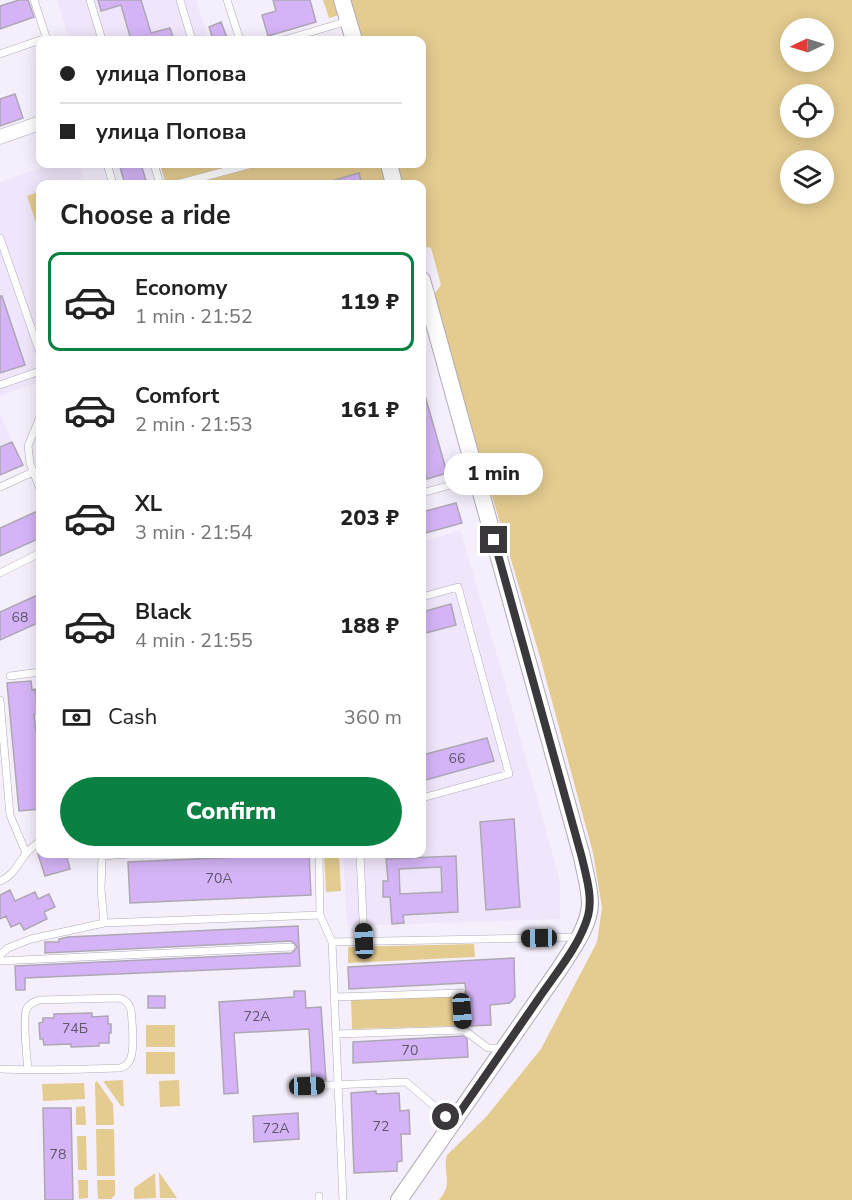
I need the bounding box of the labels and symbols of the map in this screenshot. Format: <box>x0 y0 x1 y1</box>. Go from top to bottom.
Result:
north arrow <box>780 18 834 72</box>
callout: 1 min <box>444 453 544 495</box>
route end <box>480 526 507 553</box>
house number: 68 <box>12 608 28 627</box>
house number: 66 <box>449 749 465 768</box>
house number: 70А <box>205 869 233 888</box>
car <box>354 923 374 959</box>
car <box>521 929 557 947</box>
car <box>452 992 472 1030</box>
house number: 72А <box>243 1007 271 1026</box>
house number: 74Б <box>62 1019 88 1038</box>
house number: 70 <box>402 1041 418 1060</box>
car <box>289 1076 325 1096</box>
route start <box>432 1103 459 1130</box>
house number: 72 <box>373 1117 389 1136</box>
house number: 72А <box>262 1119 290 1138</box>
house number: 78 <box>50 1145 66 1164</box>

